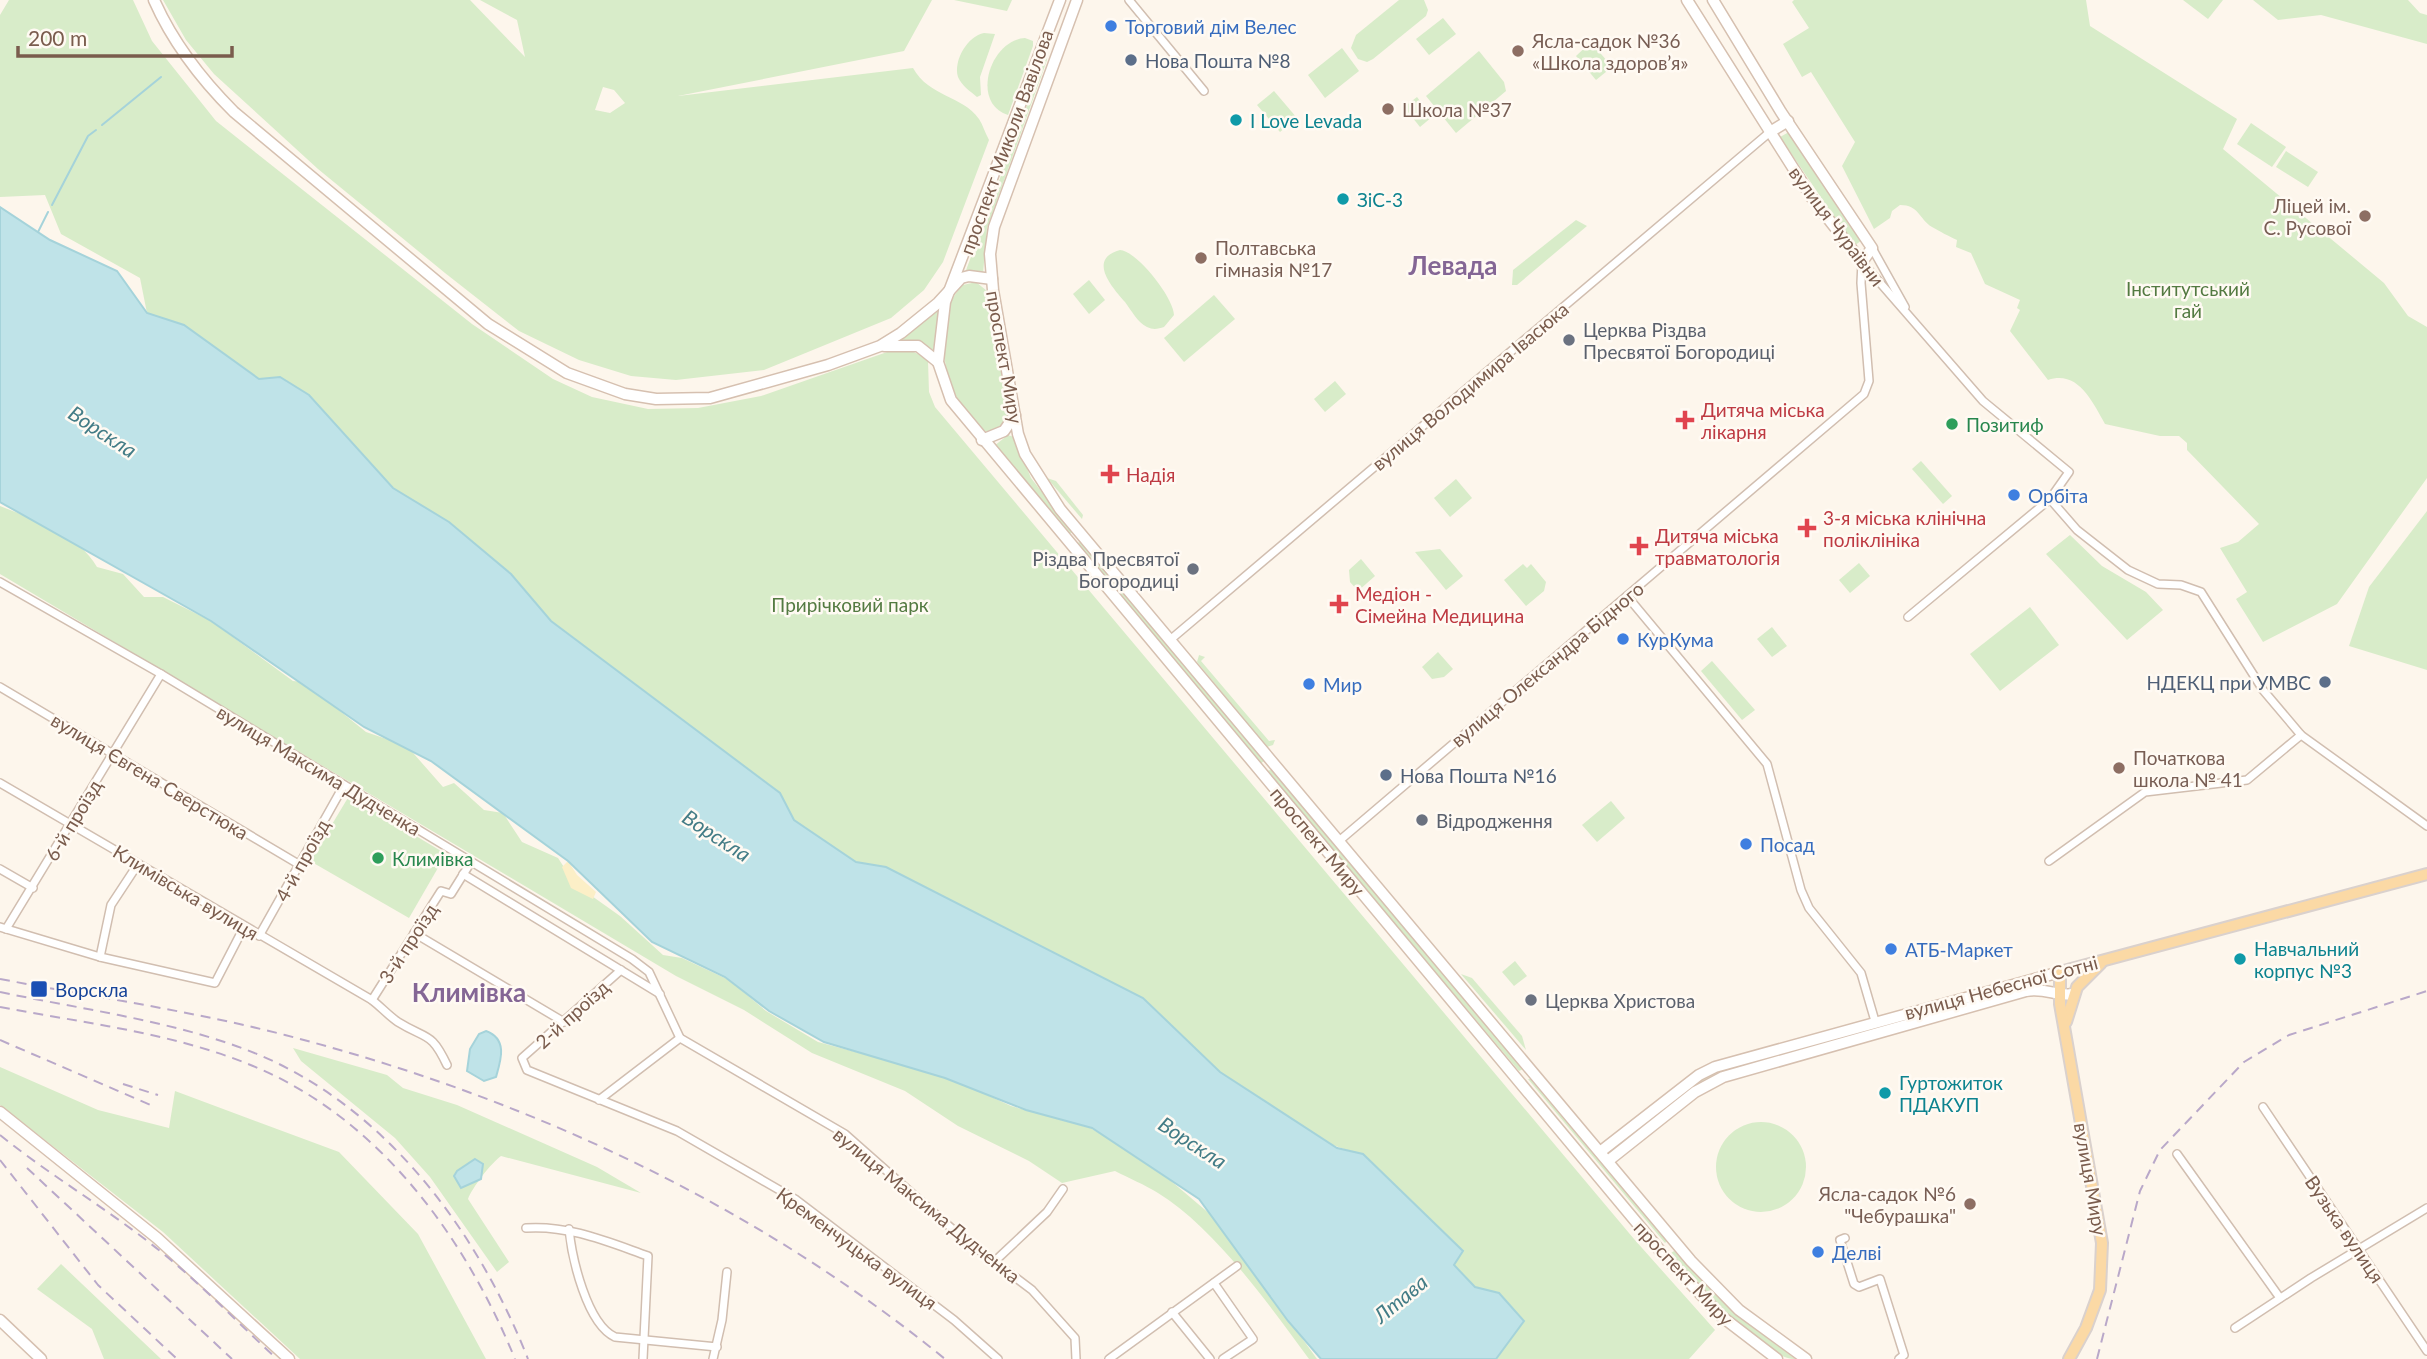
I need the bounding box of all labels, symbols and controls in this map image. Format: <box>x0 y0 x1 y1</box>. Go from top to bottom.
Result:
scale bar <box>18 14 231 58</box>
place label: Торговий дім Велес <box>1125 15 1297 38</box>
marker: Торговий дім Велес <box>1103 18 1119 34</box>
text: 200 m <box>28 25 87 50</box>
street label: проспект Миколи Вавілова <box>955 26 1057 258</box>
place label: Ясла-садок №36 «Школа здоров’я» <box>1531 29 1688 74</box>
marker: Ясла-садок №36 «Школа здоров’я» <box>1510 43 1526 59</box>
place label: Нова Пошта №8 <box>1145 49 1291 72</box>
marker: Нова Пошта №8 <box>1123 52 1139 68</box>
place label: Школа №37 <box>1402 98 1512 121</box>
marker: Школа №37 <box>1380 101 1396 117</box>
place label: I Love Levada <box>1250 109 1362 132</box>
marker: I Love Levada <box>1228 112 1244 128</box>
street label: вулиця Чураївни <box>1785 162 1889 290</box>
place label: ЗіС-3 <box>1357 188 1403 211</box>
marker: ЗіС-3 <box>1335 191 1351 207</box>
place label: Ліцей ім. С. Русової <box>2264 194 2351 239</box>
marker: Ліцей ім. С. Русової <box>2357 208 2373 224</box>
place label: Полтавська гімназія №17 <box>1215 236 1332 281</box>
district label: Левада <box>1408 249 1497 281</box>
marker: Полтавська гімназія №17 <box>1193 250 1209 266</box>
park label: Інститутський гай <box>2126 277 2250 322</box>
street label: проспект Миру <box>982 289 1028 426</box>
street label: вулиця Володимира Івасюка <box>1367 297 1573 475</box>
place label: Церква Різдва Пресвятої Богородиці <box>1583 318 1775 363</box>
marker: Церква Різдва Пресвятої Богородиці <box>1561 332 1577 348</box>
place label: Дитяча міська лікарня <box>1701 398 1825 443</box>
water label: Ворскла <box>64 400 142 462</box>
marker: Дитяча міська лікарня <box>1675 410 1695 430</box>
place label: Позитиф <box>1966 413 2044 436</box>
marker: Позитиф <box>1944 416 1960 432</box>
place label: Надія <box>1126 463 1175 486</box>
marker: Надія <box>1100 464 1120 484</box>
place label: Орбіта <box>2028 484 2088 507</box>
marker: Орбіта <box>2006 487 2022 503</box>
place label: 3-я міська клінічна поліклініка <box>1823 506 1986 551</box>
marker: 3-я міська клінічна поліклініка <box>1797 518 1817 538</box>
place label: Дитяча міська травматологія <box>1655 524 1780 569</box>
marker: Дитяча міська травматологія <box>1629 536 1649 556</box>
place label: Різдва Пресвятої Богородиці <box>1032 547 1179 592</box>
marker: Різдва Пресвятої Богородиці <box>1185 561 1201 577</box>
street label: вулиця Олександра Бідного <box>1446 577 1648 751</box>
place label: Медіон - Сімейна Медицина <box>1355 582 1524 627</box>
park label: Прирічковий парк <box>771 593 929 616</box>
marker: Медіон - Сімейна Медицина <box>1329 594 1349 614</box>
place label: КурКума <box>1637 628 1714 651</box>
marker: КурКума <box>1615 631 1631 647</box>
place label: НДЕКЦ при УМВС <box>2147 671 2311 694</box>
place label: Мир <box>1323 673 1362 696</box>
marker: НДЕКЦ при УМВС <box>2317 674 2333 690</box>
marker: Мир <box>1301 676 1317 692</box>
street label: вулиця Максима Дудченка <box>213 700 425 840</box>
street label: вулиця Євгена Сверстюка <box>47 708 253 844</box>
place label: Початкова школа № 41 <box>2133 746 2243 791</box>
marker: Початкова школа № 41 <box>2111 760 2127 776</box>
place label: Нова Пошта №16 <box>1400 764 1557 787</box>
marker: Нова Пошта №16 <box>1378 767 1394 783</box>
street label: 6-й проїзд <box>40 775 106 865</box>
street label: проспект Миру <box>1266 782 1370 900</box>
water label: Ворскла <box>678 804 756 866</box>
place label: Відродження <box>1436 809 1553 832</box>
marker: Відродження <box>1414 812 1430 828</box>
street label: 4-й проїзд <box>270 815 334 905</box>
place label: Посад <box>1760 833 1815 856</box>
marker: Посад <box>1738 836 1754 852</box>
street label: Климівська вулиця <box>109 840 263 944</box>
place label: Климівка <box>392 847 473 870</box>
marker: Климівка <box>370 850 386 866</box>
street label: 3-й проїзд <box>374 898 442 987</box>
place label: Навчальний корпус №3 <box>2254 937 2359 982</box>
place label: АТБ-Маркет <box>1905 938 2013 961</box>
marker: АТБ-Маркет <box>1883 941 1899 957</box>
street label: вулиця Небесної Сотні <box>1902 950 2100 1024</box>
marker: Навчальний корпус №3 <box>2232 951 2248 967</box>
street label: 2-й проїзд <box>531 975 614 1053</box>
district label: Климівка <box>412 976 526 1008</box>
place label: Ворскла <box>55 978 128 1001</box>
marker: Ворскла <box>29 979 49 999</box>
place label: Церква Христова <box>1545 989 1695 1012</box>
marker: Церква Христова <box>1523 992 1539 1008</box>
place label: Гуртожиток ПДАКУП <box>1899 1071 2003 1116</box>
marker: Гуртожиток ПДАКУП <box>1877 1085 1893 1101</box>
water label: Ворскла <box>1154 1111 1232 1173</box>
street label: вулиця Миру <box>2070 1121 2112 1238</box>
street label: вулиця Максима Дудченка <box>829 1122 1025 1288</box>
street label: Вузька вулиця <box>2301 1171 2389 1287</box>
street label: Кременчуцька вулиця <box>772 1182 942 1314</box>
place label: Ясла-садок №6 "Чебурашка" <box>1817 1182 1956 1227</box>
marker: Ясла-садок №6 "Чебурашка" <box>1962 1196 1978 1212</box>
street label: проспект Миру <box>1630 1216 1739 1330</box>
place label: Делві <box>1832 1241 1882 1264</box>
marker: Делві <box>1810 1244 1826 1260</box>
water label: Лтава <box>1367 1269 1432 1328</box>

